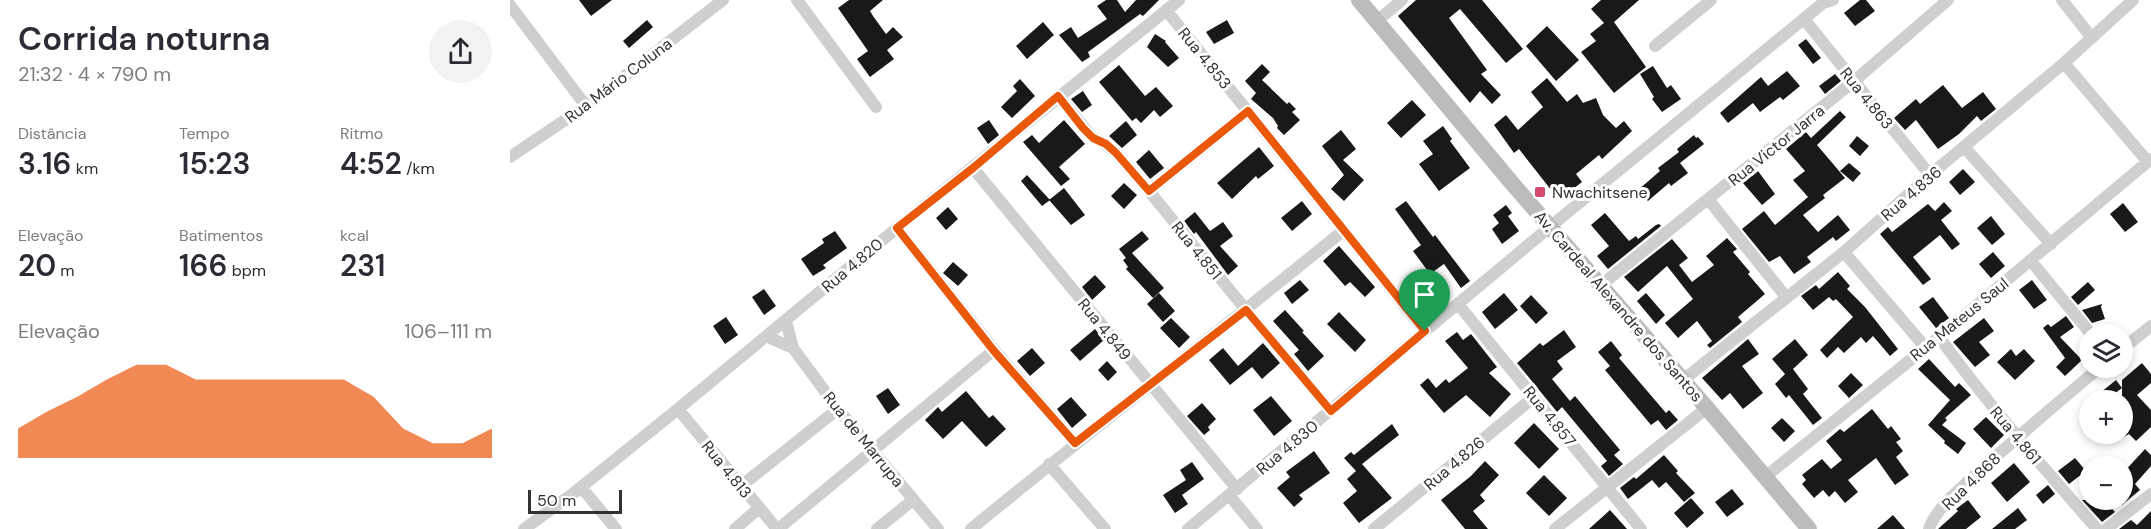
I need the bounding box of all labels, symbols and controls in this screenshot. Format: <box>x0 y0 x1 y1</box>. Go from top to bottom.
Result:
text: Corrida noturna <box>18 17 270 60</box>
button: share <box>429 20 492 83</box>
street label: Rua 4.853 <box>1173 23 1236 93</box>
street label: Rua Mário Coluna <box>561 33 676 128</box>
text: 21:32 · 4 × 790 m <box>18 61 171 87</box>
street label: Rua 4.863 <box>1835 63 1898 134</box>
street label: Rua Victor Jarra <box>1724 100 1829 191</box>
text: Distância <box>18 123 86 144</box>
text: Tempo <box>179 123 229 144</box>
text: Ritmo <box>340 123 383 144</box>
text: 3.16 <box>18 144 72 183</box>
text: 15:23 <box>179 144 250 183</box>
text: 4:52 <box>340 144 402 183</box>
text: km <box>72 158 98 179</box>
text: /km <box>402 158 435 179</box>
street label: Rua 4.836 <box>1877 161 1946 225</box>
place label: Nwachitsene <box>1552 182 1648 203</box>
marker: Nwachitsene <box>1533 185 1547 199</box>
street label: Av. Cardeal Alexandre dos Santos <box>1530 206 1707 406</box>
street label: Rua 4.851 <box>1167 217 1226 284</box>
text: Elevação <box>18 225 83 246</box>
text: Batimentos <box>179 225 263 246</box>
text: kcal <box>340 225 369 246</box>
street label: Rua 4.820 <box>817 234 887 297</box>
text: 20 <box>18 246 56 285</box>
text: 166 <box>179 246 227 285</box>
text: 231 <box>340 246 385 285</box>
text: m <box>56 260 75 281</box>
text: bpm <box>227 260 266 281</box>
pin <box>1399 269 1450 331</box>
street label: Rua Mateus Saul <box>1906 273 2013 366</box>
icon: arrive <box>1408 278 1441 311</box>
street label: Rua 4.849 <box>1073 294 1136 365</box>
text: Elevação <box>18 318 100 344</box>
text: 106–111 m <box>404 318 492 344</box>
map controls <box>2079 324 2133 510</box>
button: layers <box>2079 324 2133 378</box>
street label: Rua 4.857 <box>1519 382 1581 451</box>
street label: Rua de Marrupa <box>819 387 909 491</box>
button: + <box>2079 390 2133 444</box>
street label: Rua 4.861 <box>1985 402 2046 469</box>
street label: Rua 4.830 <box>1252 415 1323 479</box>
street label: Rua 4.826 <box>1420 432 1489 495</box>
street label: Rua 4.813 <box>697 436 756 502</box>
street label: Rua 4.868 <box>1937 448 2005 515</box>
button: − <box>2079 456 2133 510</box>
scale bar <box>528 487 622 514</box>
text: 50 m <box>537 490 576 511</box>

